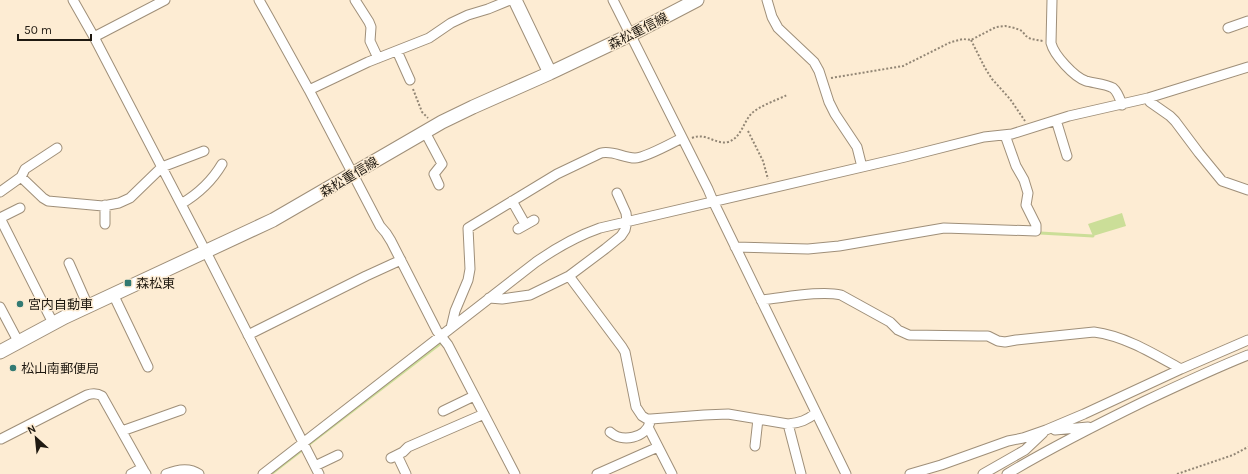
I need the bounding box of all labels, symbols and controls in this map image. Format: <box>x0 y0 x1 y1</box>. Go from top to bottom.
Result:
street label: 森松重信線 <box>606 10 670 52</box>
scale bar <box>18 16 91 42</box>
text: 50 m <box>24 23 52 37</box>
street label: 森松重信線 <box>317 154 381 200</box>
place label: 森松東 <box>136 276 175 291</box>
marker: 森松東 <box>123 278 133 288</box>
place label: 宮内自動車 <box>28 297 93 312</box>
marker: 宮内自動車 <box>15 299 25 309</box>
place label: 松山南郵便局 <box>21 361 99 376</box>
marker: 松山南郵便局 <box>8 363 18 373</box>
north arrow <box>16 418 56 458</box>
text: N <box>25 422 38 437</box>

